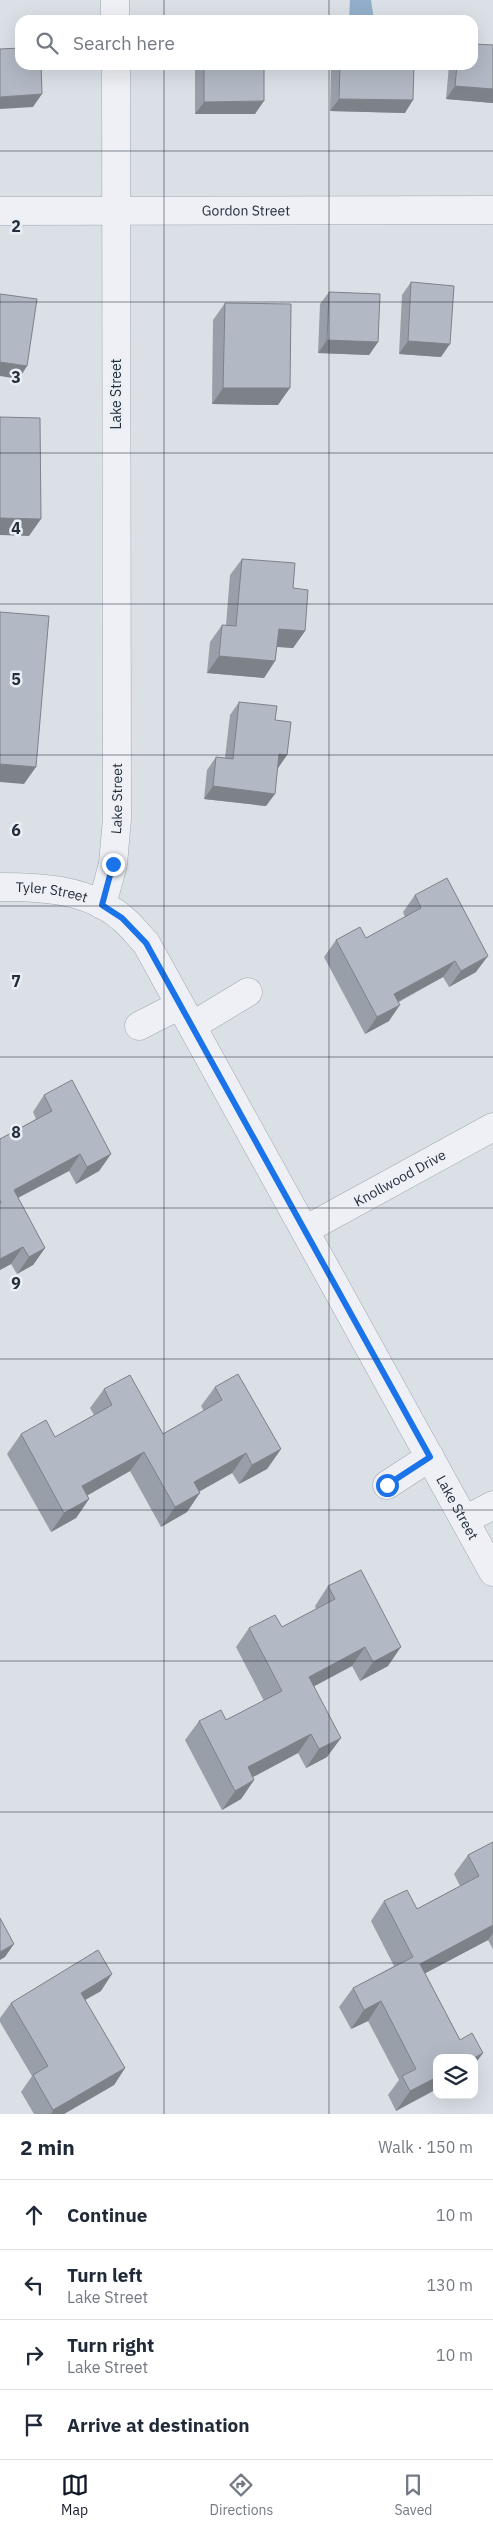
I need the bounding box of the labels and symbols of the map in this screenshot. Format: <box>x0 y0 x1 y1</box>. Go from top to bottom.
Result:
street label: Gordon Street <box>202 201 290 220</box>
text: 2 <box>11 216 21 236</box>
street label: Lake Street <box>107 358 125 430</box>
text: 3 <box>11 367 21 387</box>
text: 4 <box>11 518 21 538</box>
text: 5 <box>11 669 21 689</box>
street label: Lake Street <box>107 763 126 835</box>
text: 6 <box>11 820 21 840</box>
route end <box>102 853 125 876</box>
street label: Tyler Street <box>15 878 90 906</box>
text: 7 <box>11 971 21 991</box>
text: 8 <box>11 1122 21 1142</box>
street label: Knollwood Drive <box>351 1145 449 1211</box>
text: 9 <box>11 1273 21 1293</box>
street label: Lake Street <box>432 1472 482 1543</box>
route start <box>376 1474 399 1497</box>

